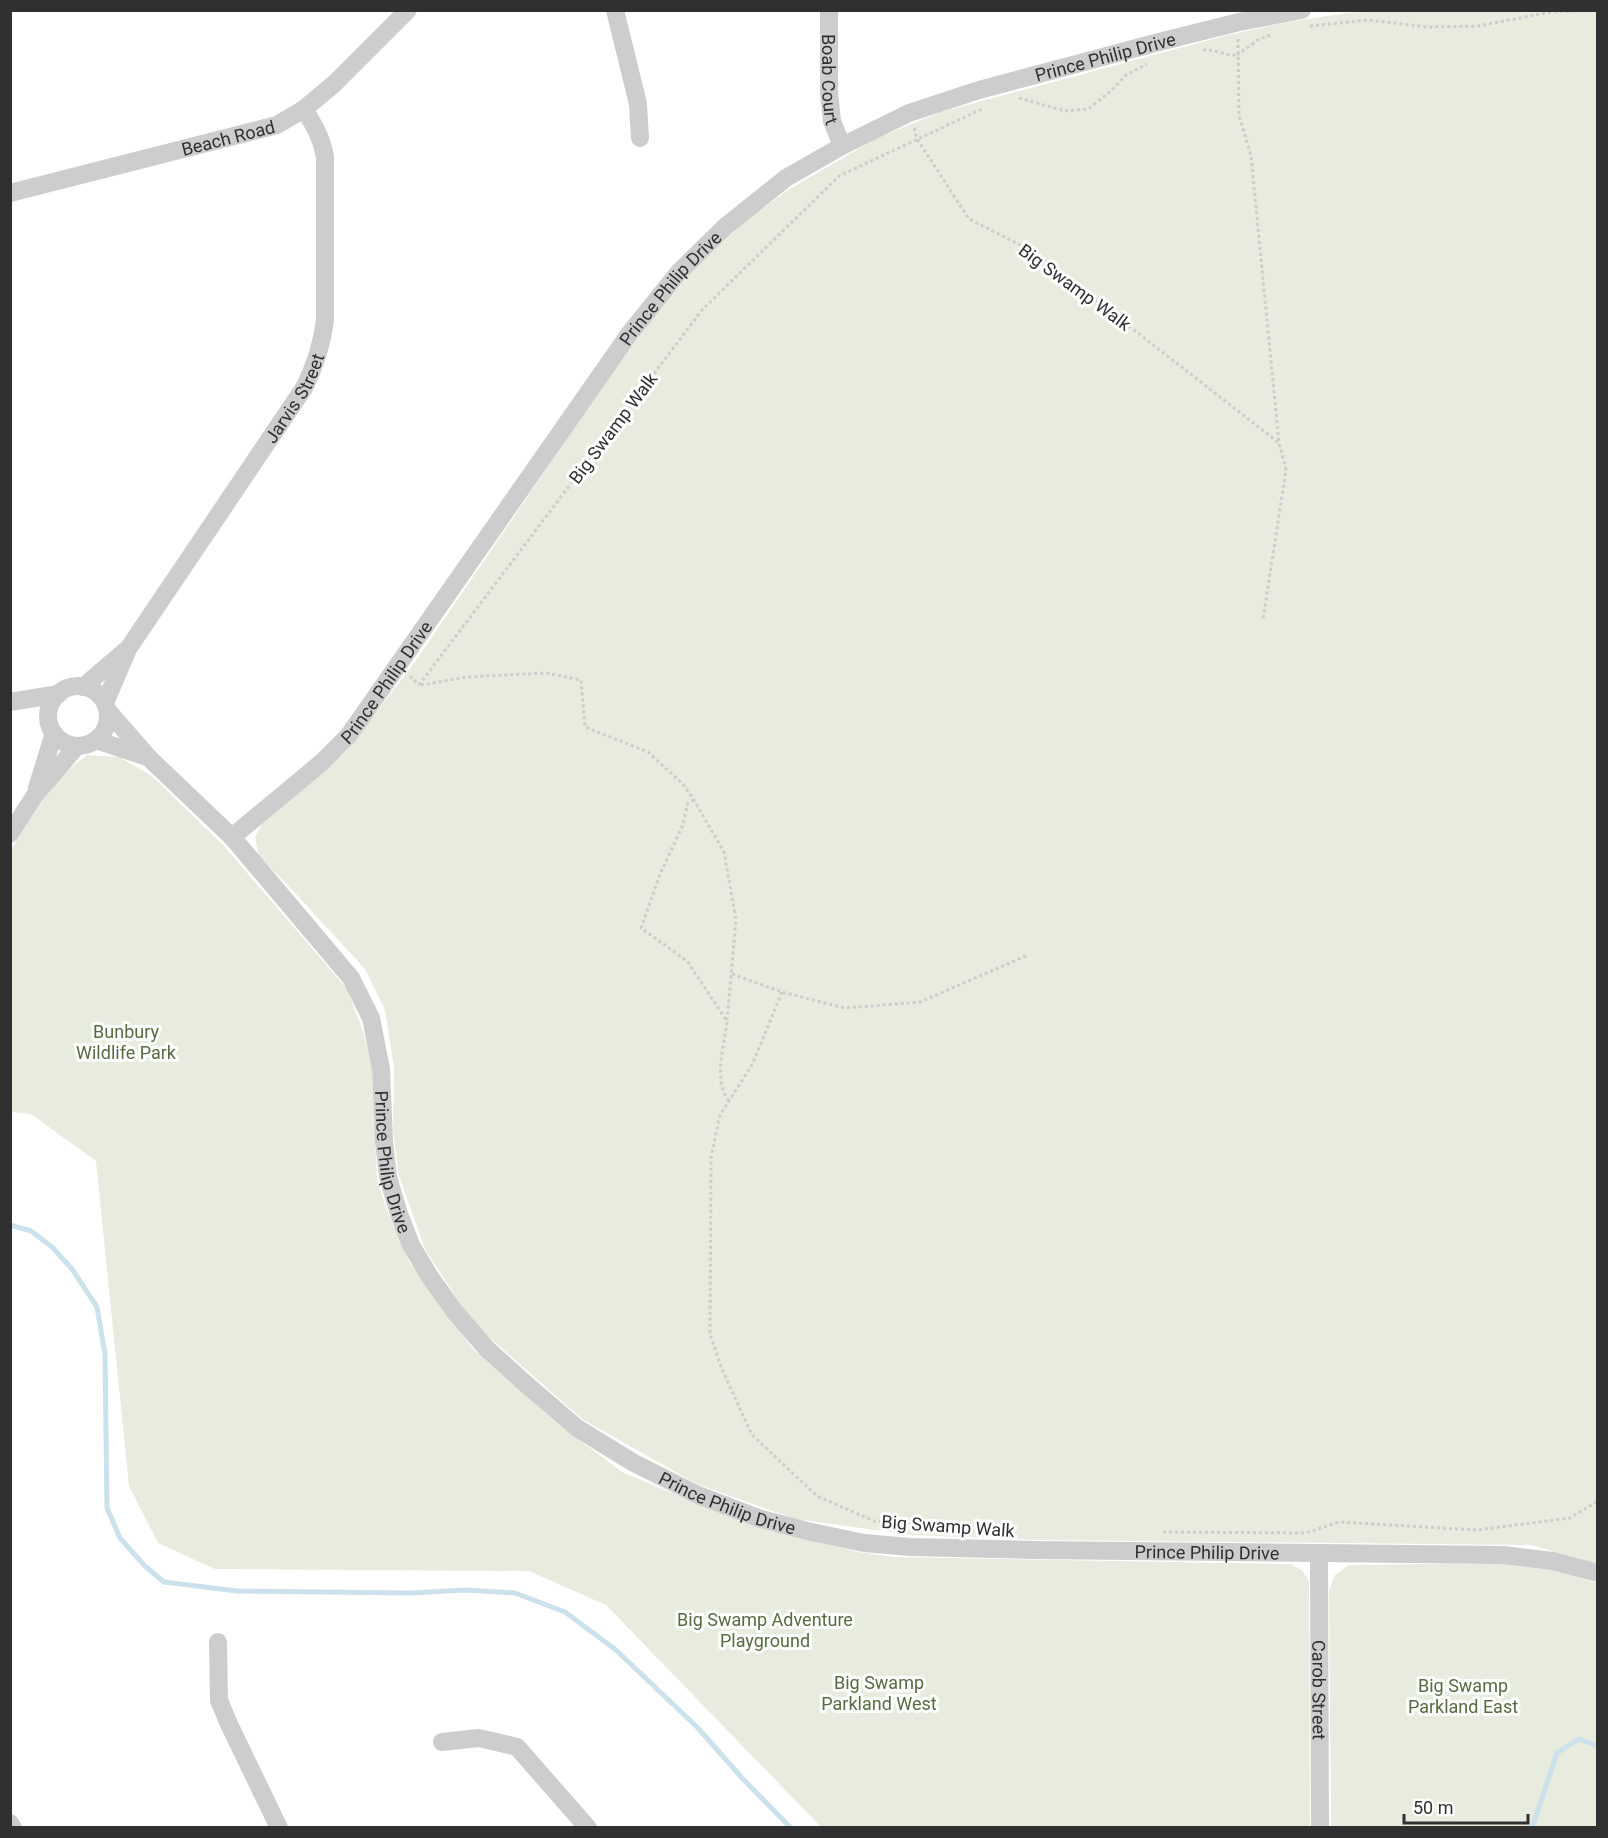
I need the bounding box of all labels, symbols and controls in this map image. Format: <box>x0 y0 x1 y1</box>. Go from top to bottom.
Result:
street label: Prince Philip Drive <box>1032 28 1178 85</box>
street label: Boab Court <box>818 34 843 128</box>
street label: Beach Road <box>179 115 277 159</box>
street label: Prince Philip Drive <box>614 227 725 349</box>
street label: Big Swamp Walk <box>1015 239 1136 335</box>
street label: Jarvis Street <box>260 351 328 447</box>
street label: Big Swamp Walk <box>564 368 662 488</box>
street label: Prince Philip Drive <box>336 617 436 748</box>
park label: Bunbury Wildlife Park <box>76 1021 177 1063</box>
street label: Prince Philip Drive <box>371 1090 416 1236</box>
street label: Prince Philip Drive <box>656 1467 798 1538</box>
street label: Big Swamp Walk <box>881 1511 1016 1541</box>
street label: Prince Philip Drive <box>1134 1541 1279 1563</box>
park label: Big Swamp Adventure Playground <box>677 1609 853 1651</box>
street label: Carob Street <box>1309 1640 1330 1740</box>
park label: Big Swamp Parkland West <box>821 1672 937 1714</box>
park label: Big Swamp Parkland East <box>1408 1675 1518 1717</box>
scale bar <box>1404 1787 1528 1825</box>
text: 50 m <box>1413 1797 1453 1818</box>

